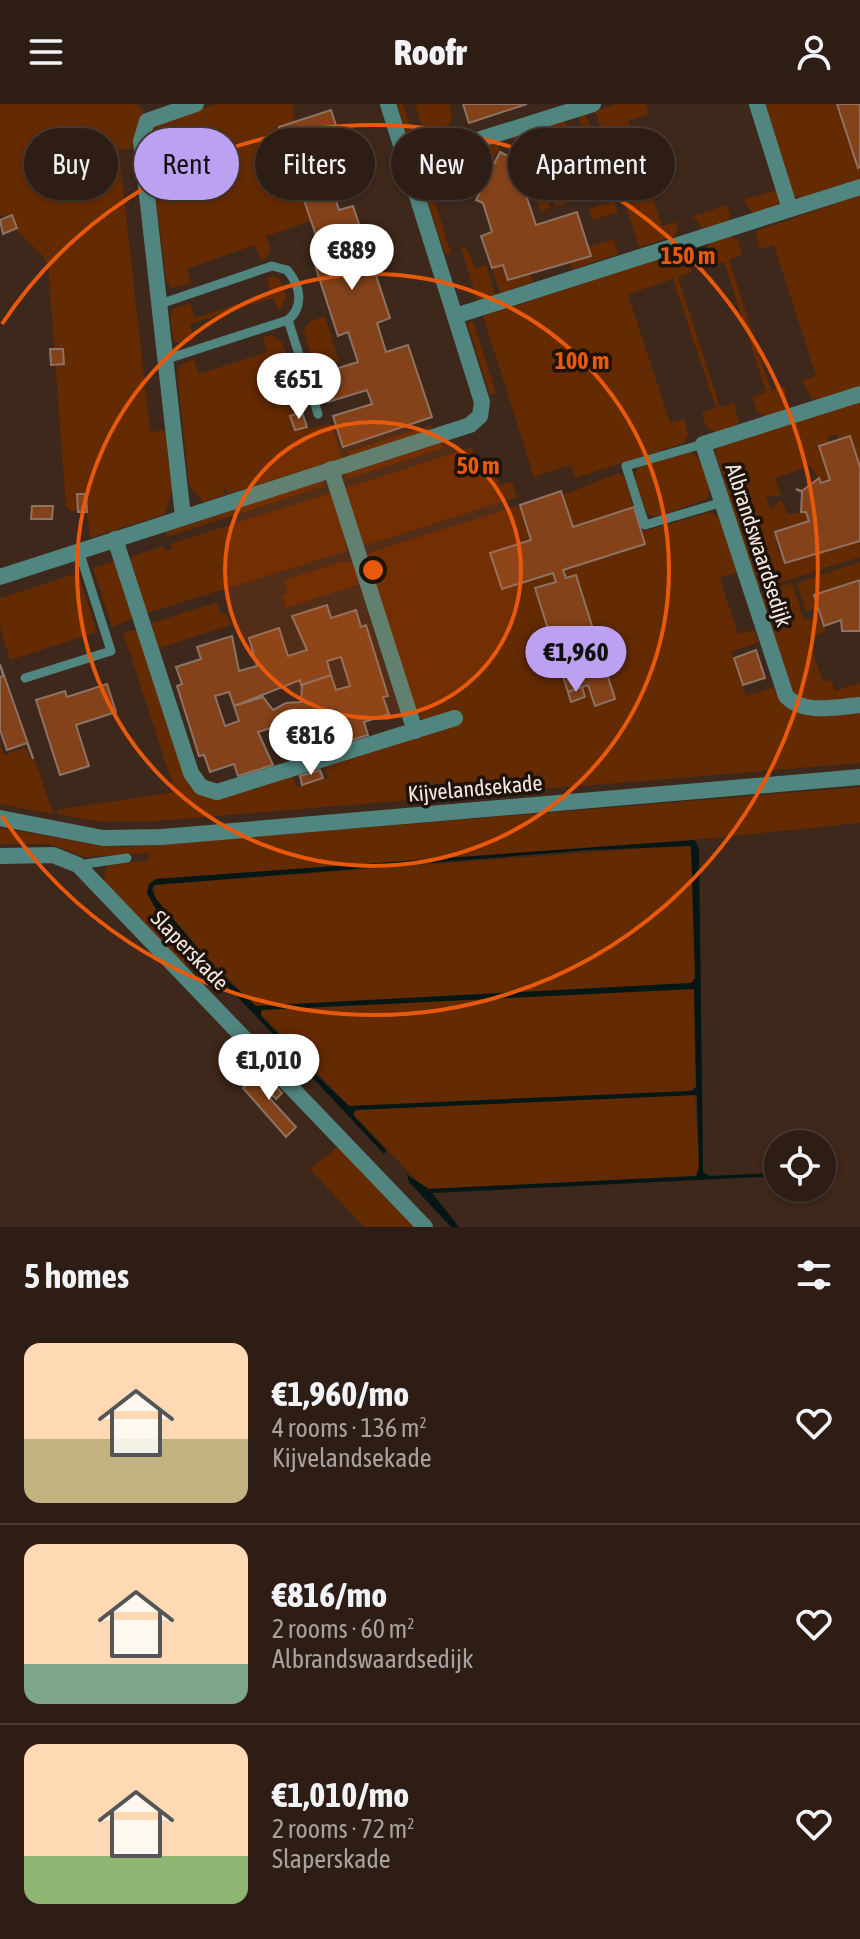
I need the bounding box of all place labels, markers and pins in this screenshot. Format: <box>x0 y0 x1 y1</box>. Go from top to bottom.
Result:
pin: €889 <box>305 224 399 292</box>
pin: €651 <box>252 353 346 421</box>
centre of rings <box>359 556 387 584</box>
pin: €1,960 <box>511 626 641 694</box>
pin: €816 <box>264 709 358 777</box>
pin: €1,010 <box>204 1034 334 1102</box>

